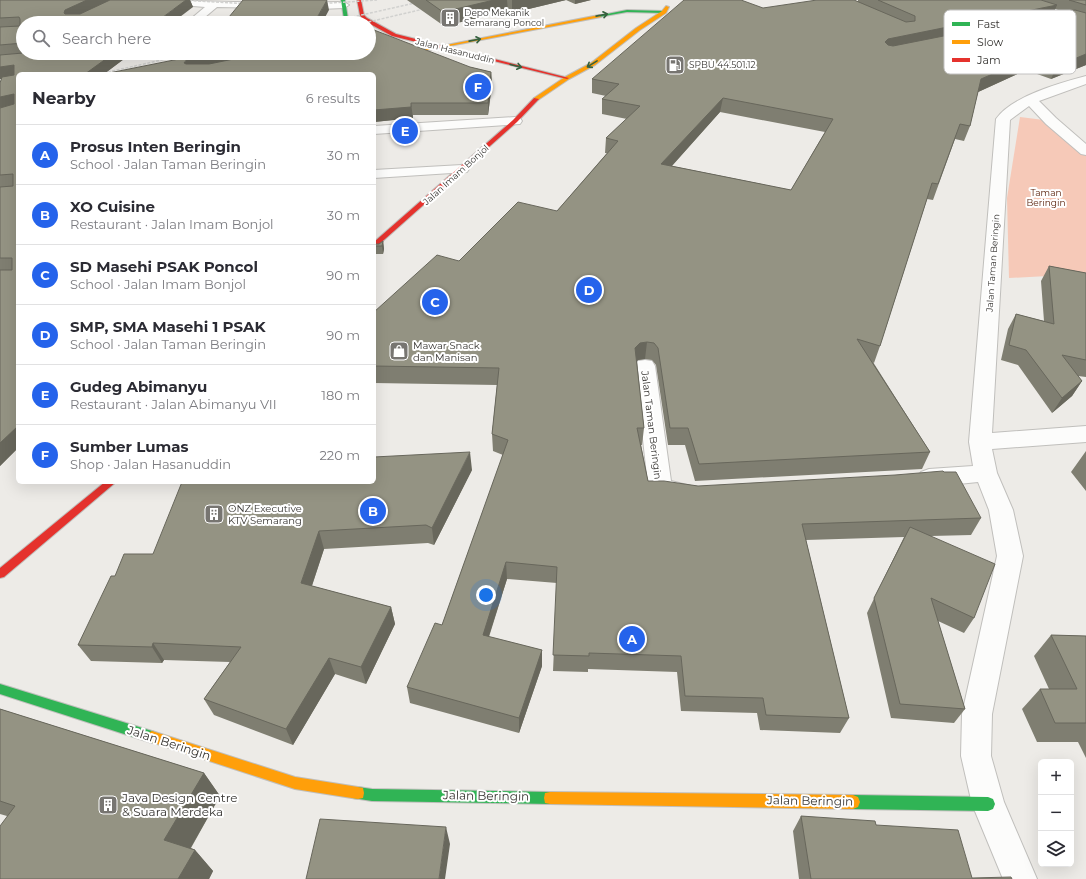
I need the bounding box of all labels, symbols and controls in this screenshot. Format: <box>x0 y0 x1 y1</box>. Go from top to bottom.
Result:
building icon: Depo Mekanik Semarang Poncol <box>439 7 461 29</box>
place label: Depo Mekanik Semarang Poncol <box>464 7 544 28</box>
one-way arrow <box>595 10 608 18</box>
legend <box>944 10 1076 74</box>
search box <box>16 16 376 60</box>
text: Fast <box>977 17 1001 31</box>
icon: search <box>30 27 52 49</box>
text: Search here <box>62 29 151 48</box>
street label: Jalan Hasanuddin <box>413 35 496 66</box>
one-way arrow <box>468 35 481 43</box>
text: Slow <box>977 35 1003 49</box>
text: Jam <box>976 53 1001 67</box>
fuel station icon: SPBU 44.501.12 <box>664 54 686 76</box>
place label: SPBU 44.501.12 <box>689 59 756 70</box>
one-way arrow <box>587 60 598 68</box>
one-way arrow <box>509 63 522 70</box>
pin: F <box>465 72 491 102</box>
text: Nearby <box>32 88 96 108</box>
text: 6 results <box>306 90 360 106</box>
pin: E <box>392 116 418 146</box>
text: Prosus Inten Beringin <box>70 137 241 156</box>
street label: Jalan Imam Bonjol <box>420 142 491 208</box>
text: A <box>40 147 50 163</box>
text: 30 m <box>327 147 360 163</box>
text: School · Jalan Taman Beringin <box>70 156 266 172</box>
park label: Taman Beringin <box>1027 187 1065 208</box>
text: XO Cuisine <box>70 197 155 216</box>
text: B <box>40 207 50 223</box>
text: 30 m <box>327 207 360 223</box>
street label: Jalan Taman Beringin <box>984 213 1001 313</box>
text: Restaurant · Jalan Imam Bonjol <box>70 216 274 232</box>
text: SD Masehi PSAK Poncol <box>70 257 258 276</box>
text: C <box>40 267 50 283</box>
text: 90 m <box>326 267 360 283</box>
pin: D <box>576 275 602 305</box>
text: School · Jalan Imam Bonjol <box>70 276 246 292</box>
pin: C <box>422 287 448 317</box>
text: SMP, SMA Masehi 1 PSAK <box>70 317 266 336</box>
text: D <box>40 327 50 343</box>
text: 90 m <box>326 327 360 343</box>
text: School · Jalan Taman Beringin <box>70 336 266 352</box>
place label: Mawar Snack dan Manisan <box>413 339 480 364</box>
shop icon: Mawar Snack dan Manisan <box>388 340 410 362</box>
street label: Jalan Taman Beringin <box>638 369 665 480</box>
text: Gudeg Abimanyu <box>70 377 207 396</box>
text: E <box>41 387 49 403</box>
text: 180 m <box>321 387 360 403</box>
text: Restaurant · Jalan Abimanyu VII <box>70 396 277 412</box>
text: Sumber Lumas <box>70 437 188 456</box>
text: F <box>41 447 49 463</box>
text: 220 m <box>319 447 360 463</box>
text: Shop · Jalan Hasanuddin <box>70 456 231 472</box>
pin: B <box>360 496 386 526</box>
place label: ONZ Executive KTV Semarang <box>228 502 302 527</box>
building icon: ONZ Executive KTV Semarang <box>203 503 225 525</box>
your location <box>476 585 496 605</box>
pin: A <box>619 624 645 654</box>
street label: Jalan Beringin <box>125 722 213 763</box>
map controls <box>1038 759 1074 867</box>
button: + <box>1038 759 1074 795</box>
street label: Jalan Beringin <box>442 787 529 804</box>
place label: Java Design Centre & Suara Merdeka <box>121 790 238 819</box>
street label: Jalan Beringin <box>766 792 853 809</box>
building icon: Java Design Centre & Suara Merdeka <box>97 794 119 816</box>
button: − <box>1038 795 1074 831</box>
button: layers <box>1038 831 1074 867</box>

